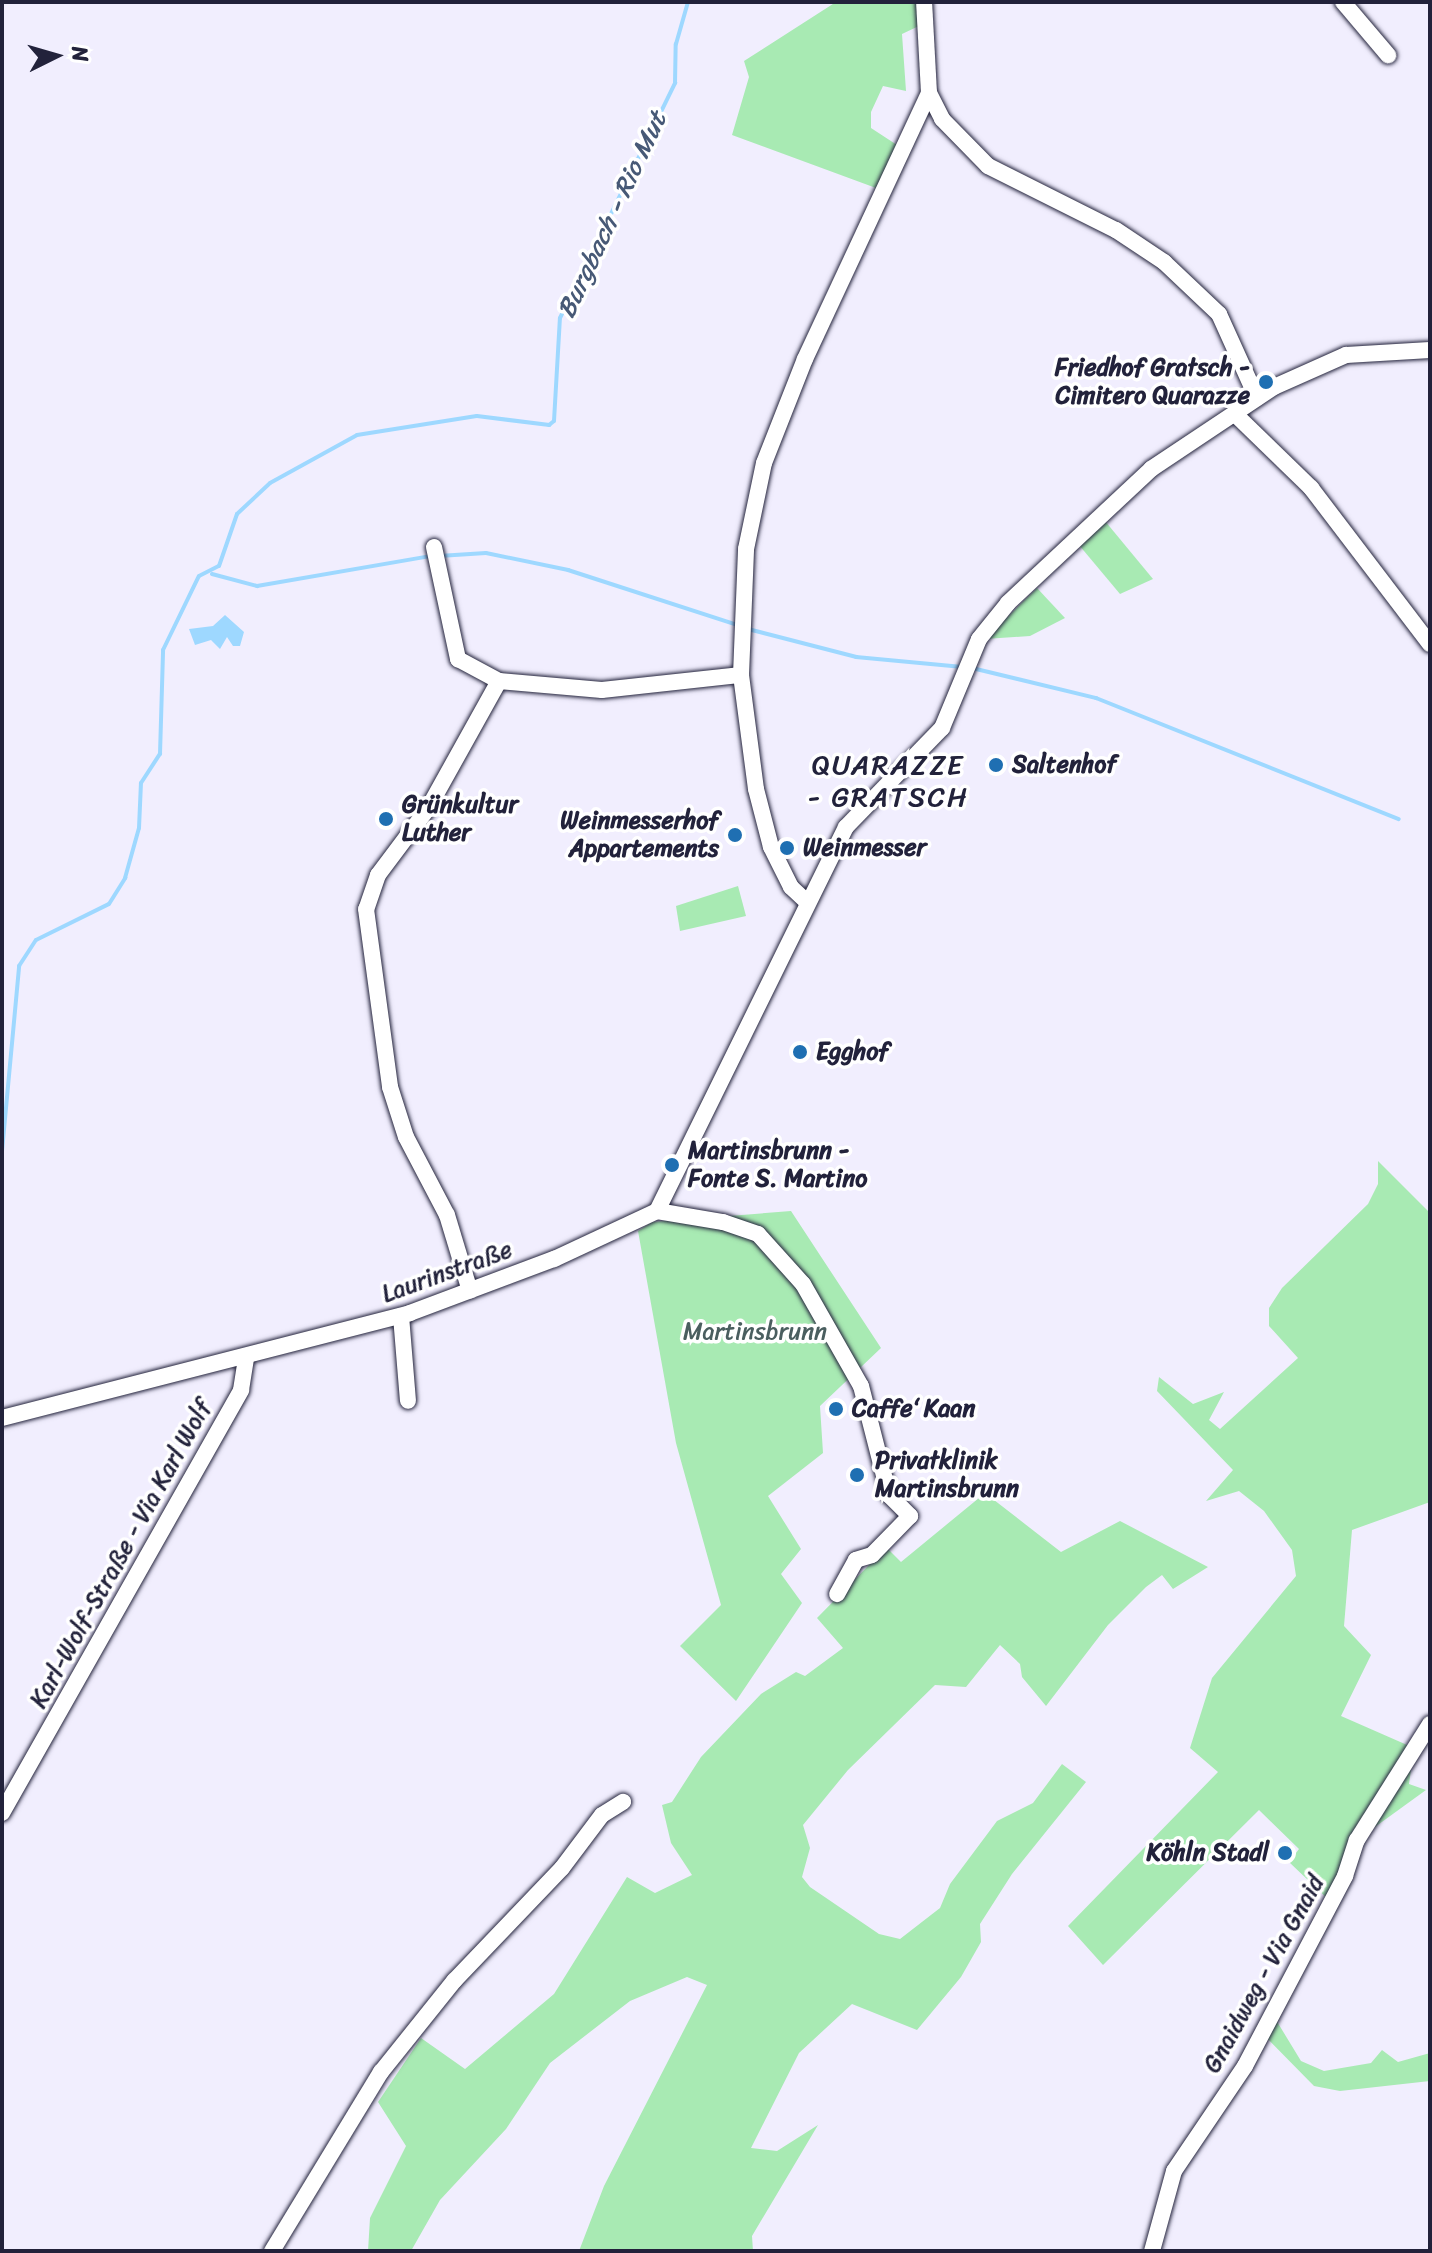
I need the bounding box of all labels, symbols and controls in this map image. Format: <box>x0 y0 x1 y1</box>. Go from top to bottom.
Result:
north arrow <box>16 16 96 96</box>
text: N <box>60 45 100 63</box>
water label: Burgbach - Rio Mut <box>551 107 673 323</box>
place label: Friedhof Gratsch - Cimitero Quarazze <box>1055 354 1250 410</box>
marker: Friedhof Gratsch - Cimitero Quarazze <box>1257 373 1275 391</box>
district label: QUARAZZE - GRATSCH <box>808 748 968 814</box>
place label: Saltenhof <box>1012 751 1117 779</box>
marker: Saltenhof <box>987 756 1005 774</box>
place label: Grünkultur Luther <box>402 791 518 847</box>
place label: Weinmesserhof Appartements <box>560 807 719 863</box>
marker: Grünkultur Luther <box>377 810 395 828</box>
marker: Weinmesserhof Appartements <box>726 826 744 844</box>
place label: Weinmesser <box>803 834 926 862</box>
marker: Weinmesser <box>778 839 796 857</box>
place label: Egghof <box>816 1038 889 1066</box>
marker: Egghof <box>791 1043 809 1061</box>
place label: Martinsbrunn - Fonte S. Martino <box>688 1137 867 1193</box>
marker: Martinsbrunn - Fonte S. Martino <box>663 1156 681 1174</box>
street label: Laurinstraße <box>378 1235 516 1309</box>
park label: Martinsbrunn <box>683 1318 827 1346</box>
street label: Karl-Wolf-Straße - Via Karl Wolf <box>24 1395 218 1713</box>
place label: Caffe‘ Kaan <box>852 1395 975 1423</box>
marker: Caffe‘ Kaan <box>827 1400 845 1418</box>
place label: Privatklinik Martinsbrunn <box>875 1447 1019 1503</box>
marker: Privatklinik Martinsbrunn <box>846 1464 868 1486</box>
place label: Köhln Stadl <box>1146 1839 1269 1867</box>
marker: Köhln Stadl <box>1276 1844 1294 1862</box>
street label: Gnaidweg - Via Gnaid <box>1198 1870 1330 2078</box>

